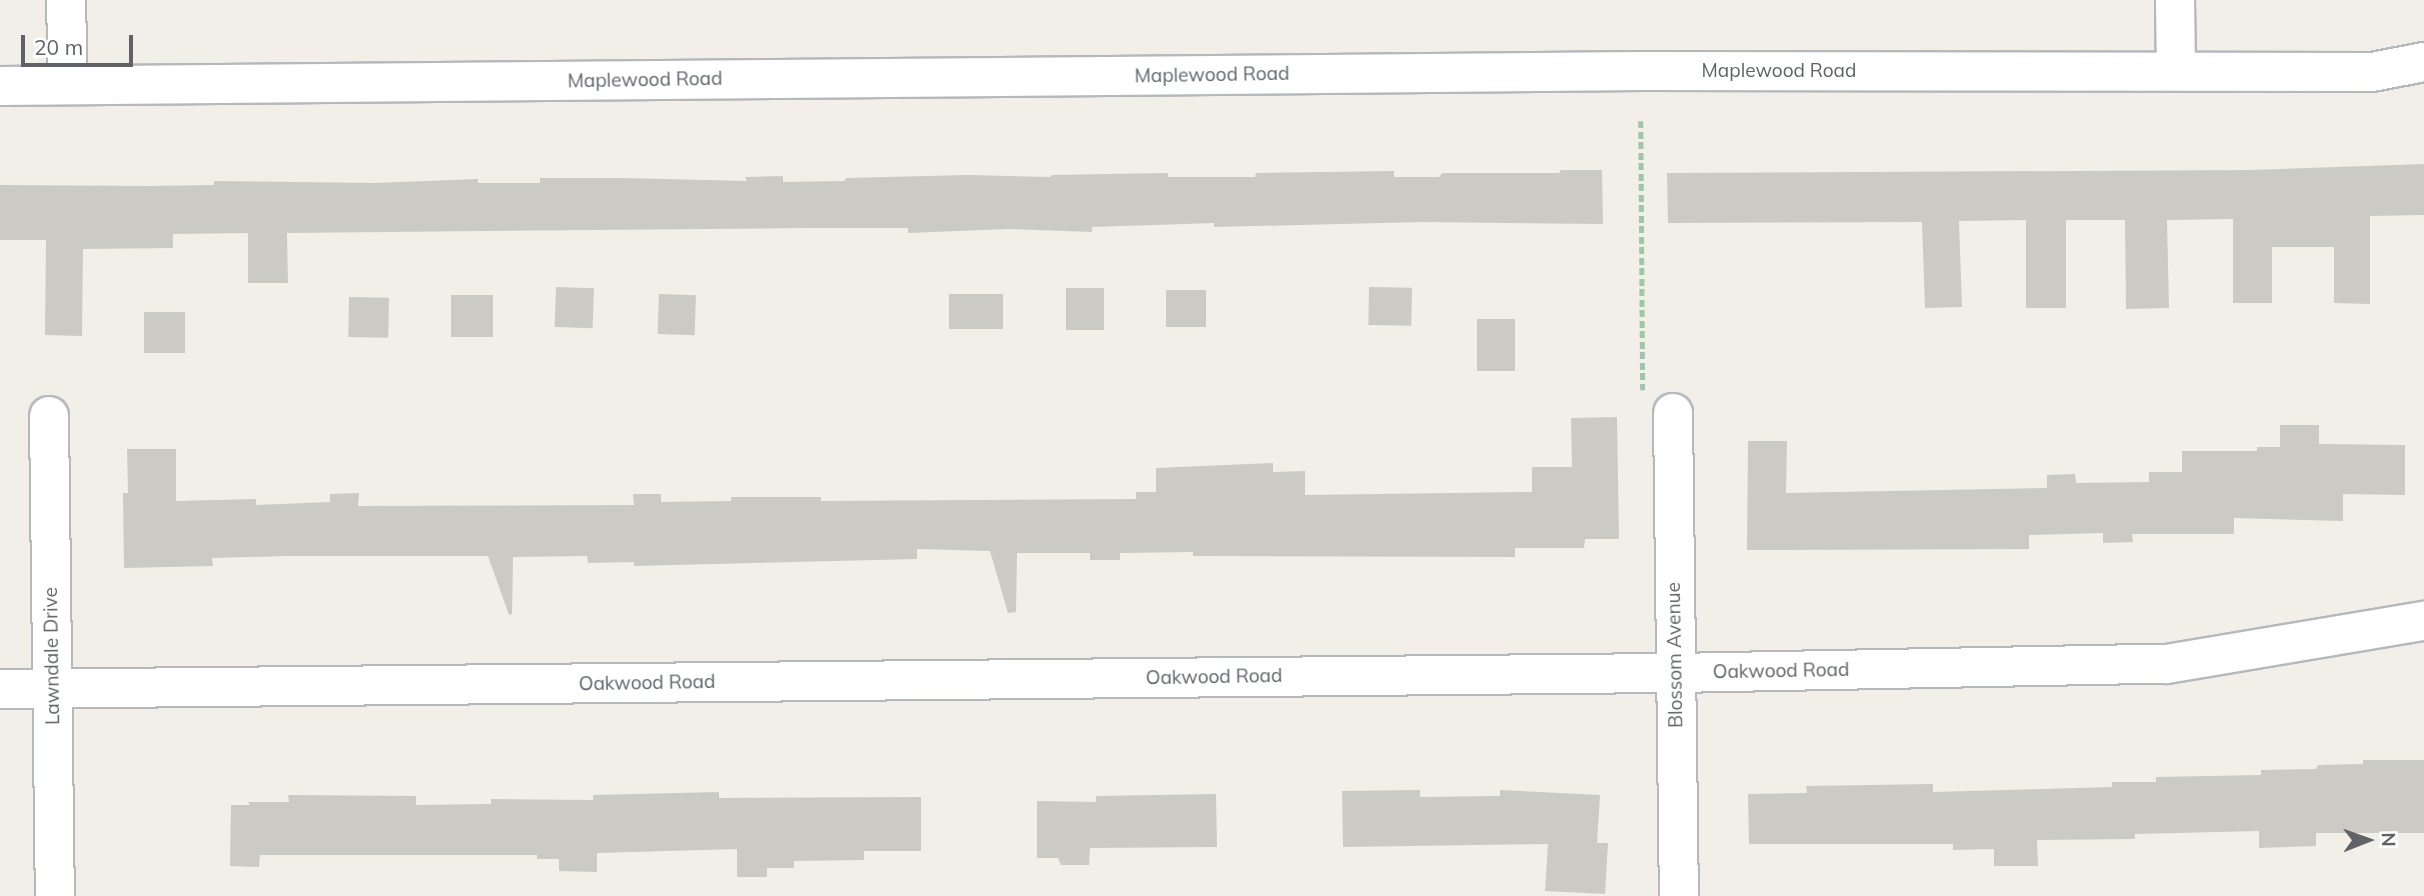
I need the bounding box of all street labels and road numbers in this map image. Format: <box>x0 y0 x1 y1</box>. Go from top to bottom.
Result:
street label: Maplewood Road <box>1702 60 1856 82</box>
street label: Maplewood Road <box>1134 62 1290 88</box>
street label: Maplewood Road <box>567 67 723 93</box>
street label: Blossom Avenue <box>1662 582 1688 728</box>
street label: Lawndale Drive <box>39 587 65 725</box>
street label: Oakwood Road <box>1713 658 1849 684</box>
street label: Oakwood Road <box>1146 664 1282 690</box>
street label: Oakwood Road <box>579 670 715 696</box>

